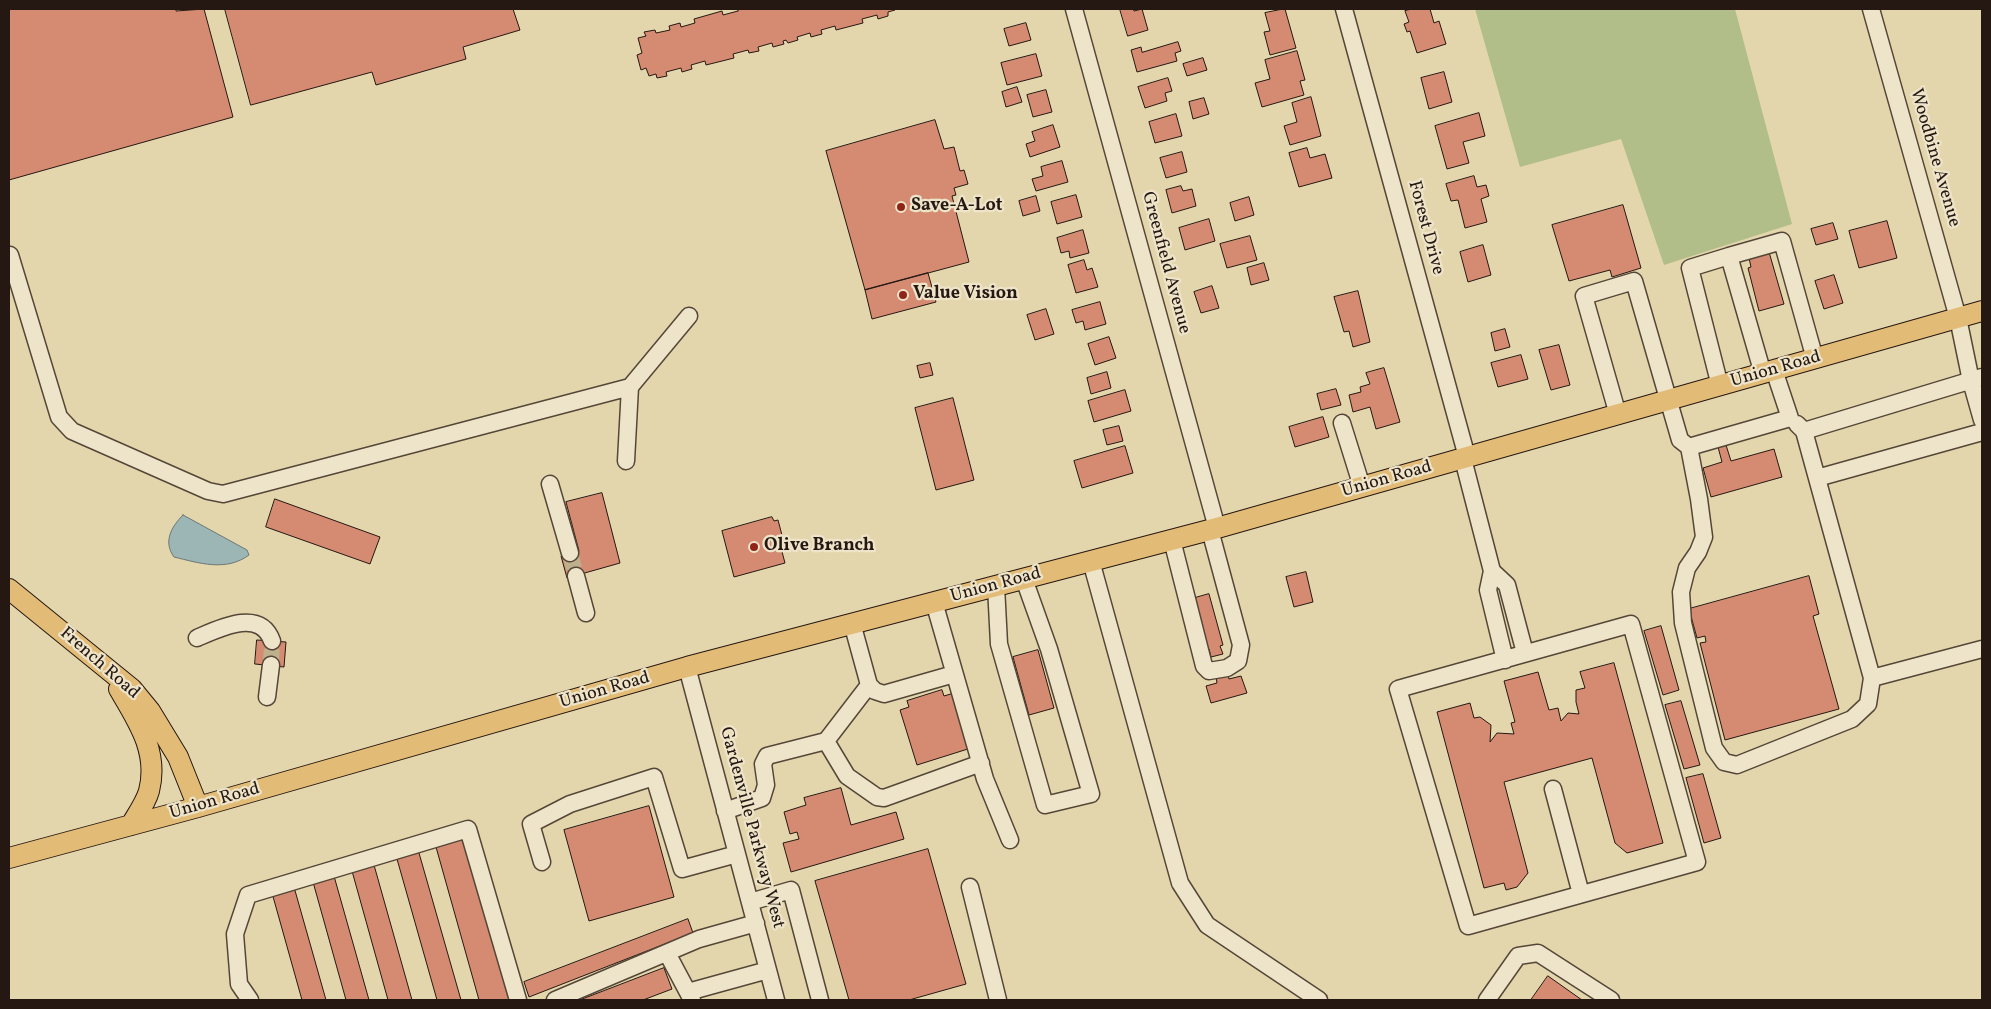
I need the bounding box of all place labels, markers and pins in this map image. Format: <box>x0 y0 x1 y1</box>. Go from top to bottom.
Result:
place label: Save-A-Lot <box>911 196 1002 218</box>
marker: Save-A-Lot <box>895 201 907 213</box>
place label: Value Vision <box>913 284 1018 306</box>
marker: Value Vision <box>897 289 909 301</box>
place label: Olive Branch <box>764 536 874 558</box>
marker: Olive Branch <box>748 541 760 553</box>

